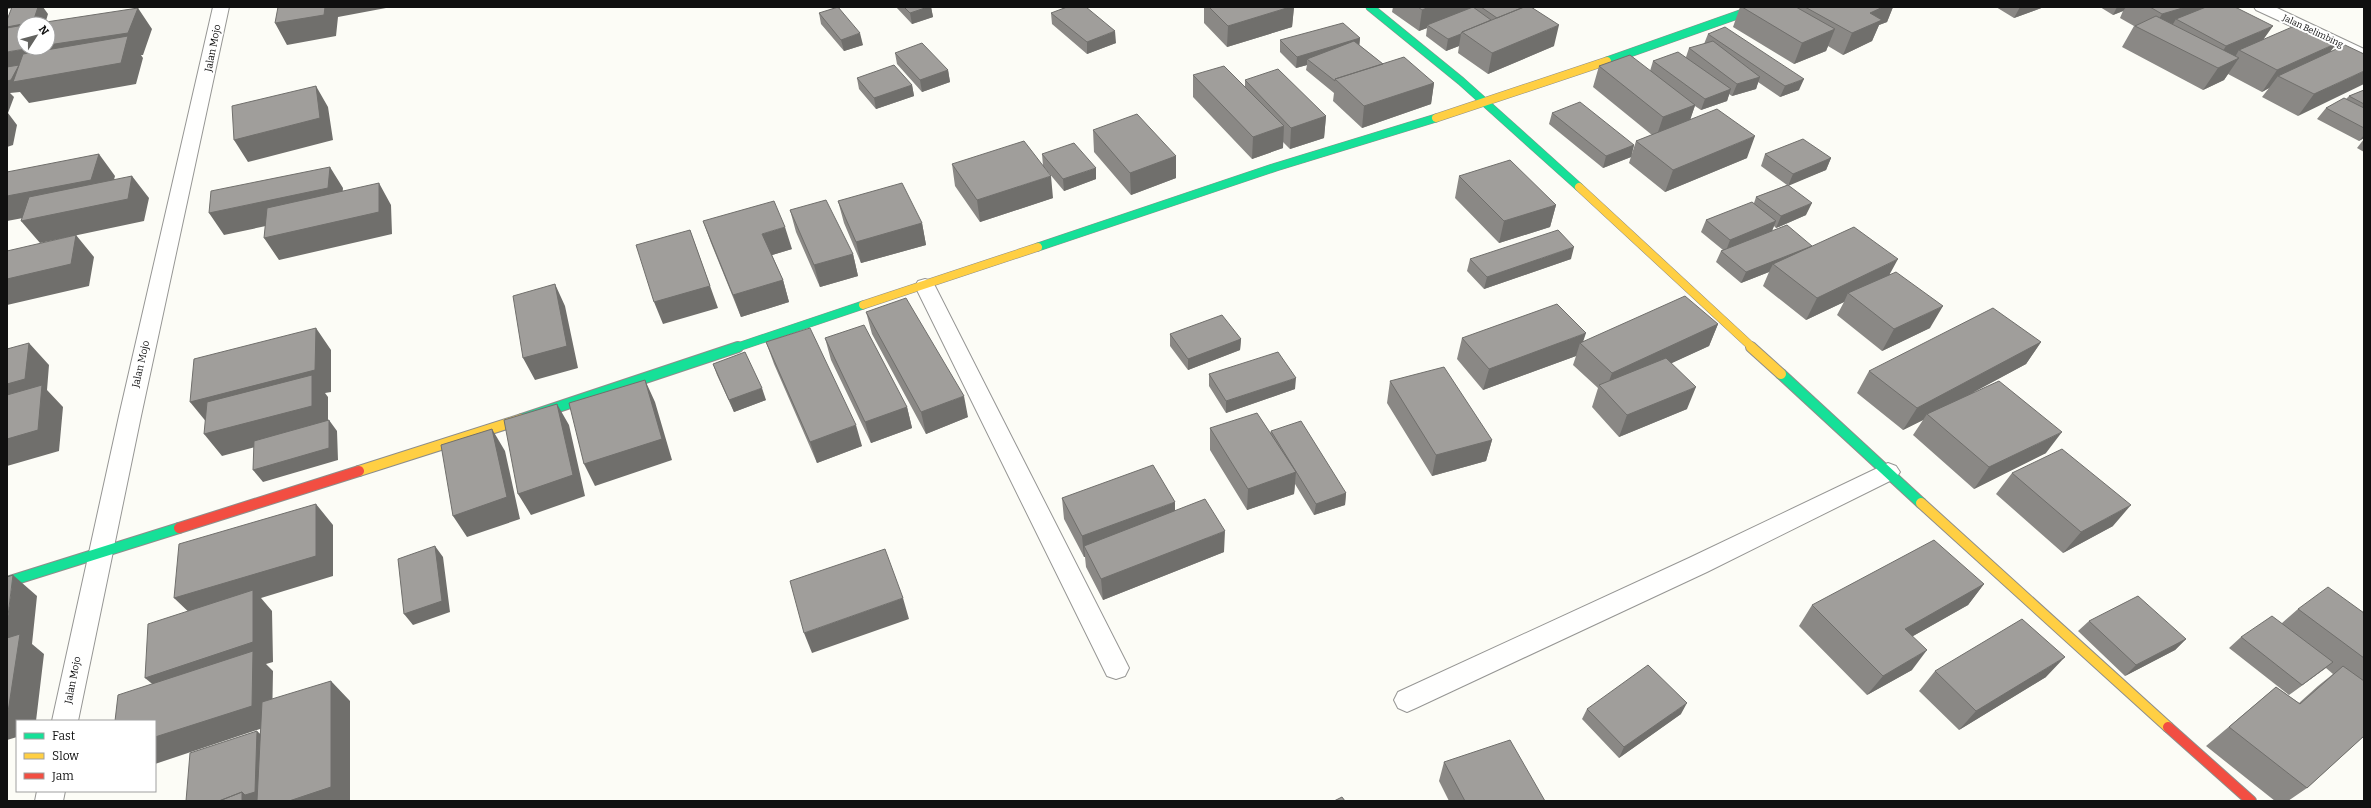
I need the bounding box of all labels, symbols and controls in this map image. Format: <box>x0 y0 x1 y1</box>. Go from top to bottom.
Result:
street label: Jalan Belimbing <box>2280 12 2345 49</box>
north arrow <box>16 16 56 56</box>
text: N <box>36 23 52 38</box>
street label: Jalan Mojo <box>202 23 224 74</box>
street label: Jalan Mojo <box>130 339 152 390</box>
street label: Jalan Mojo <box>62 655 84 706</box>
legend <box>16 720 156 792</box>
text: Fast <box>52 729 76 743</box>
text: Slow <box>52 749 79 763</box>
text: Jam <box>51 769 74 783</box>

